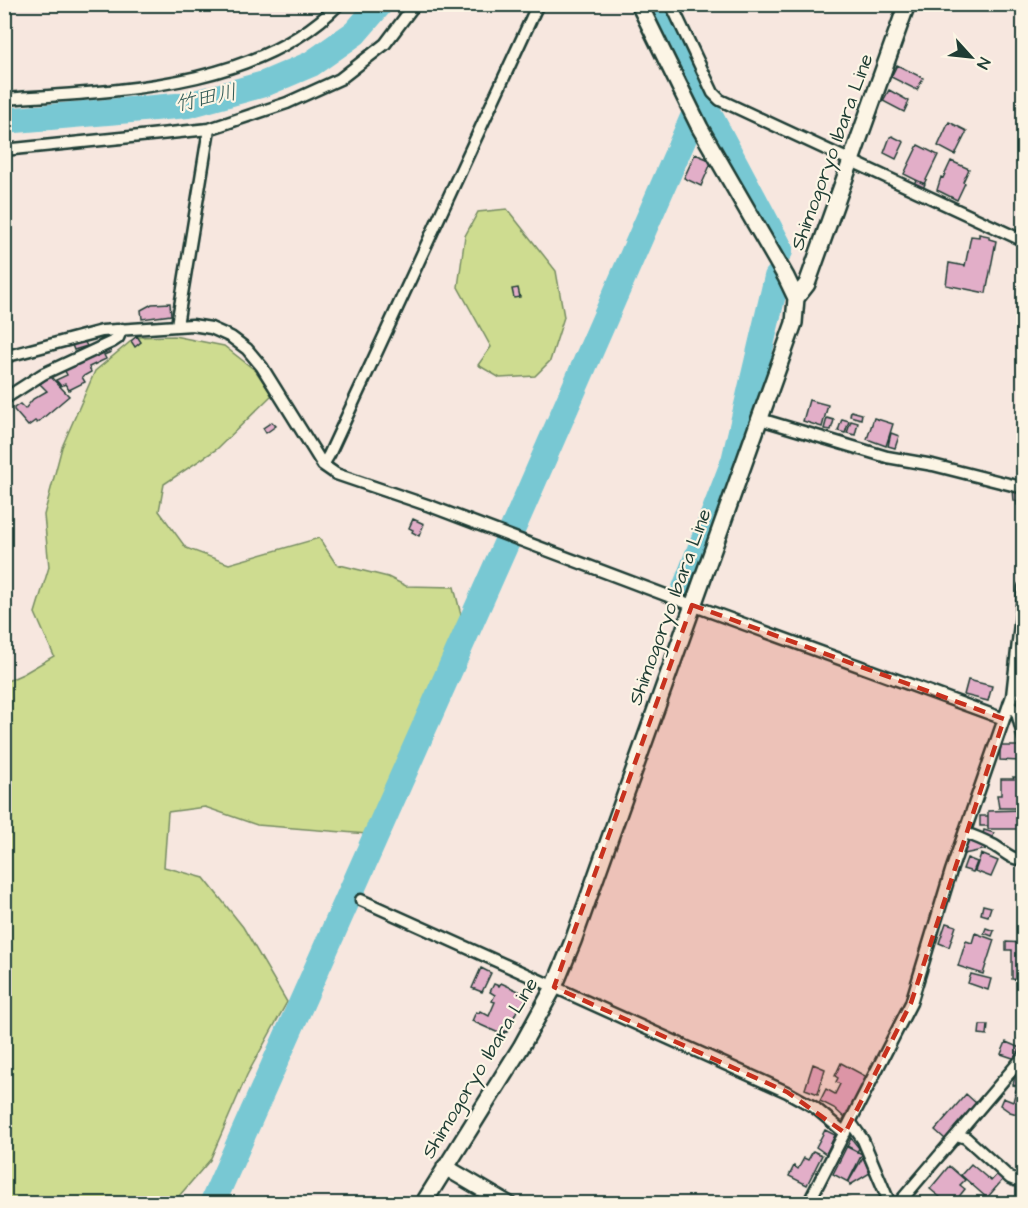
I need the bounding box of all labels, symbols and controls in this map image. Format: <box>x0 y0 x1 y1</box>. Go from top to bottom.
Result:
north arrow <box>941 27 1001 87</box>
street label: Shimogoryo Ibara Line <box>783 50 882 254</box>
text: N <box>971 54 996 73</box>
water label: 竹田川 <box>172 77 240 119</box>
street label: Shimogoryo Ibara Line <box>621 505 720 709</box>
street label: Shimogoryo Ibara Line <box>415 972 546 1164</box>

